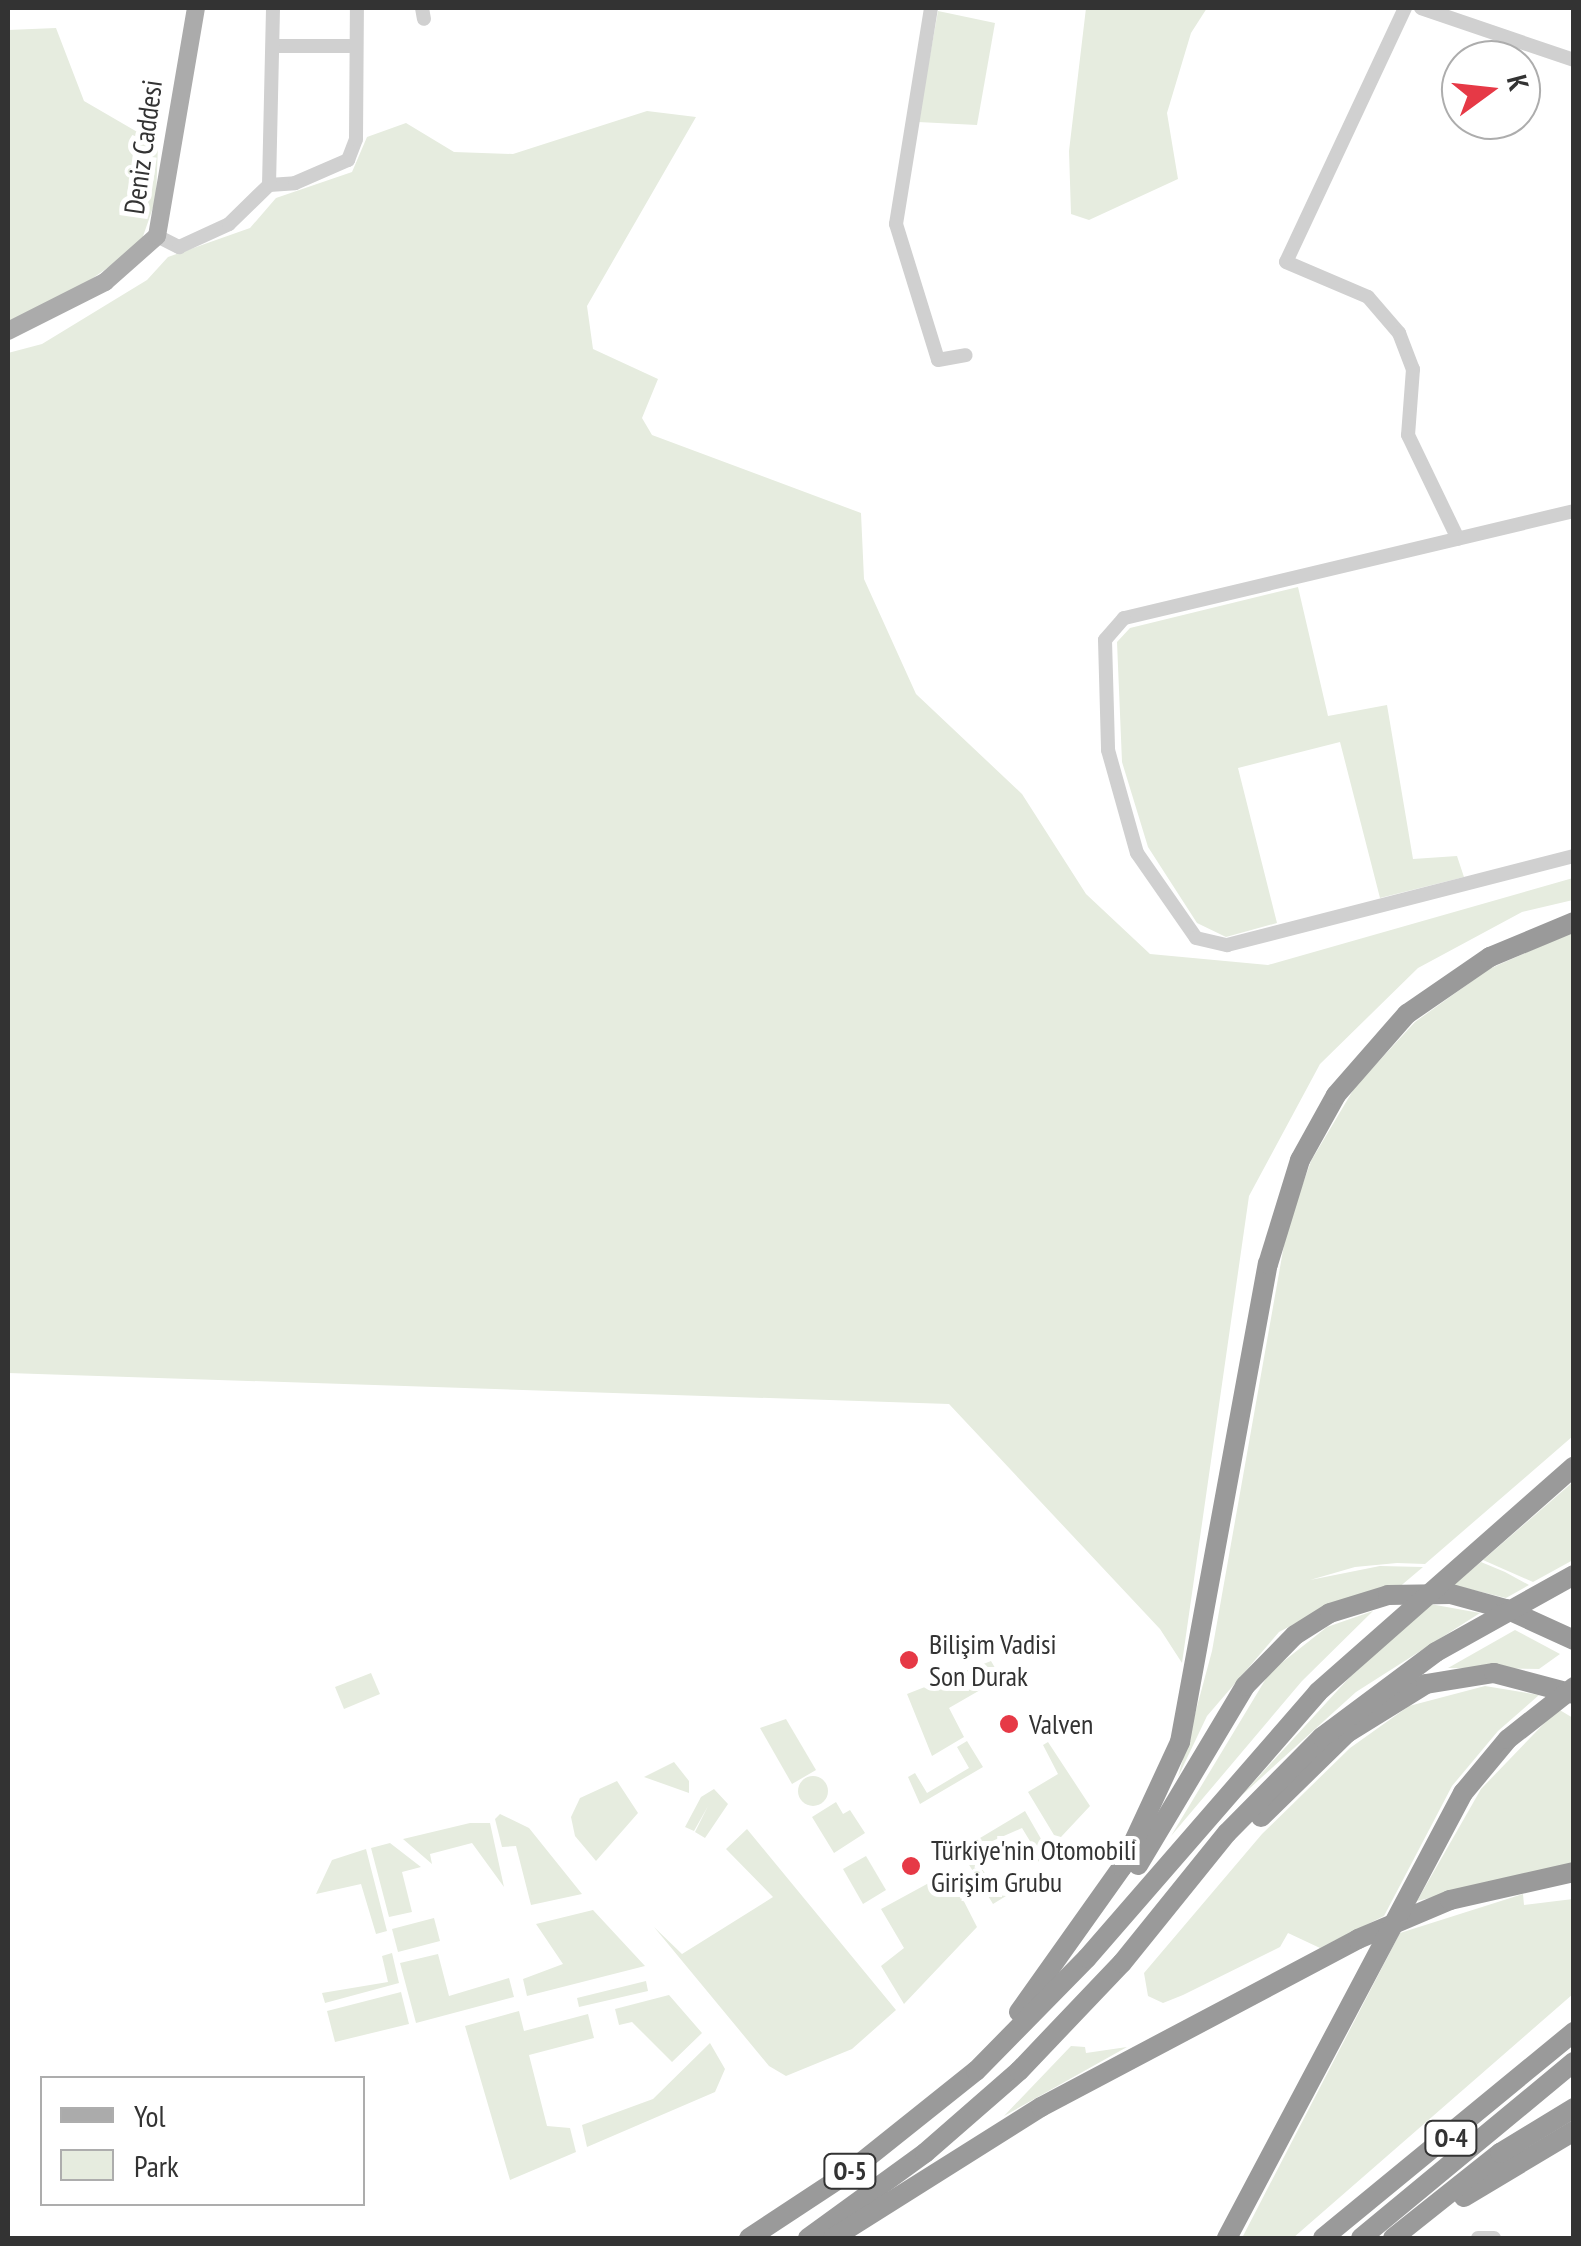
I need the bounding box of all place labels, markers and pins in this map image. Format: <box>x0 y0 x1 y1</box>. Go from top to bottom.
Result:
place label: Bilişim Vadisi Son Durak <box>929 1627 1057 1693</box>
marker: Bilişim Vadisi Son Durak <box>898 1649 920 1671</box>
place label: Valven <box>1029 1707 1093 1741</box>
marker: Valven <box>998 1713 1020 1735</box>
place label: Türkiye'nin Otomobili Girişim Grubu <box>931 1833 1137 1899</box>
marker: Türkiye'nin Otomobili Girişim Grubu <box>900 1855 922 1877</box>

